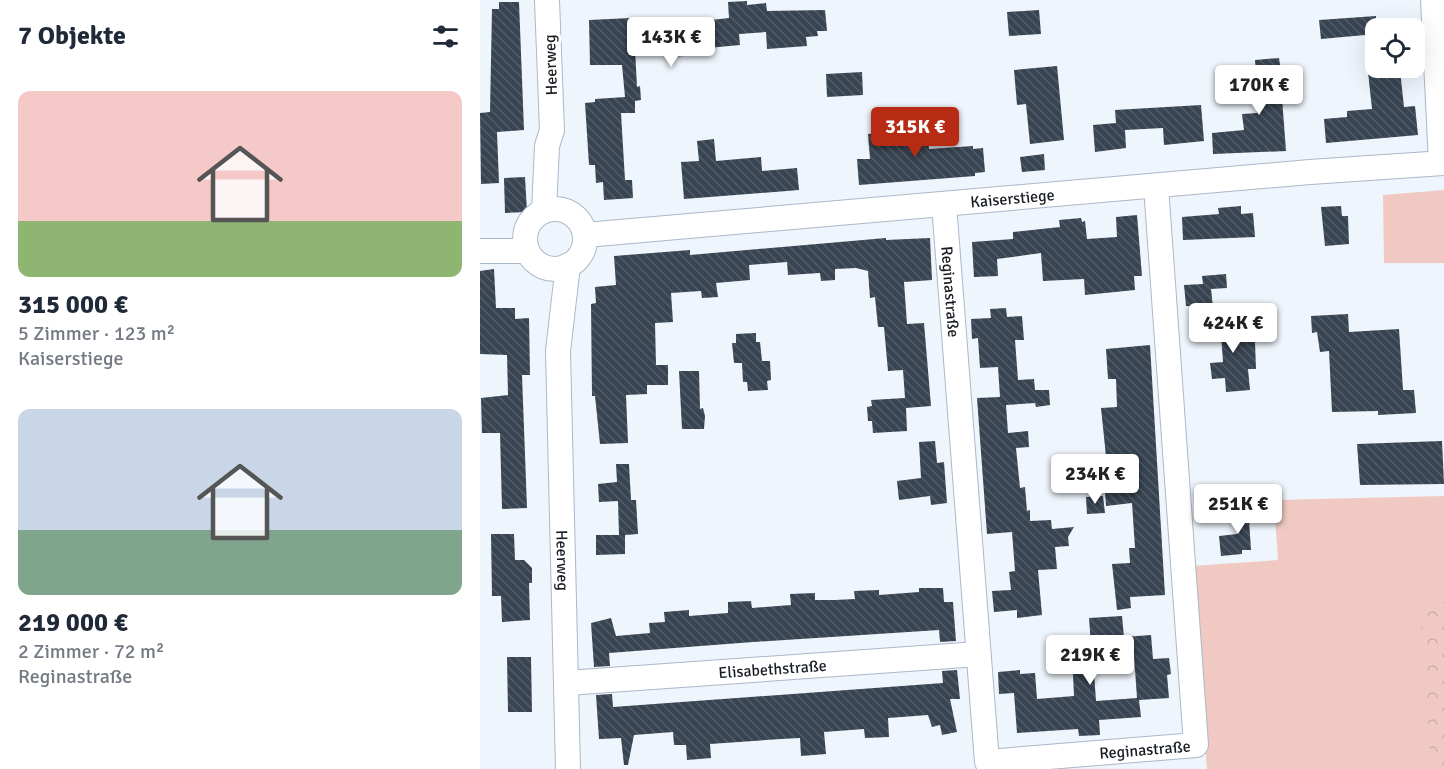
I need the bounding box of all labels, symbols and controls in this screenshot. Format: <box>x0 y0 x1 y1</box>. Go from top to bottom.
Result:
pin: 143K € <box>622 17 720 68</box>
map controls <box>1365 18 1425 78</box>
button: locate <box>1365 18 1425 78</box>
text: 7 Objekte <box>18 20 126 52</box>
icon: filters <box>429 20 462 53</box>
text: 143K € <box>641 24 701 49</box>
street label: Heerweg <box>540 34 562 96</box>
pin: 170K € <box>1210 65 1308 116</box>
text: 170K € <box>1229 72 1289 97</box>
pin: 315K € <box>866 107 964 158</box>
text: 315K € <box>885 114 945 139</box>
icon: home <box>186 130 294 238</box>
street label: Kaiserstiege <box>970 185 1055 212</box>
street label: Reginastraße <box>936 245 963 338</box>
text: 315 000 € <box>18 289 128 321</box>
pin: 424K € <box>1184 303 1282 354</box>
text: 424K € <box>1203 310 1263 335</box>
text: 5 Zimmer · 123 m² <box>18 321 175 346</box>
text: Kaiserstiege <box>18 346 124 371</box>
icon: home <box>186 448 294 556</box>
pin: 234K € <box>1046 454 1144 505</box>
text: 234K € <box>1065 461 1125 486</box>
pin: 251K € <box>1189 484 1287 535</box>
text: 251K € <box>1208 491 1268 516</box>
street label: Heerweg <box>551 530 573 591</box>
text: 219 000 € <box>18 607 128 639</box>
pin: 219K € <box>1041 635 1139 686</box>
text: 2 Zimmer · 72 m² <box>18 639 164 664</box>
text: 219K € <box>1060 642 1120 667</box>
street label: Elisabethstraße <box>718 656 827 683</box>
text: Reginastraße <box>18 664 132 689</box>
street label: Reginastraße <box>1098 736 1191 764</box>

